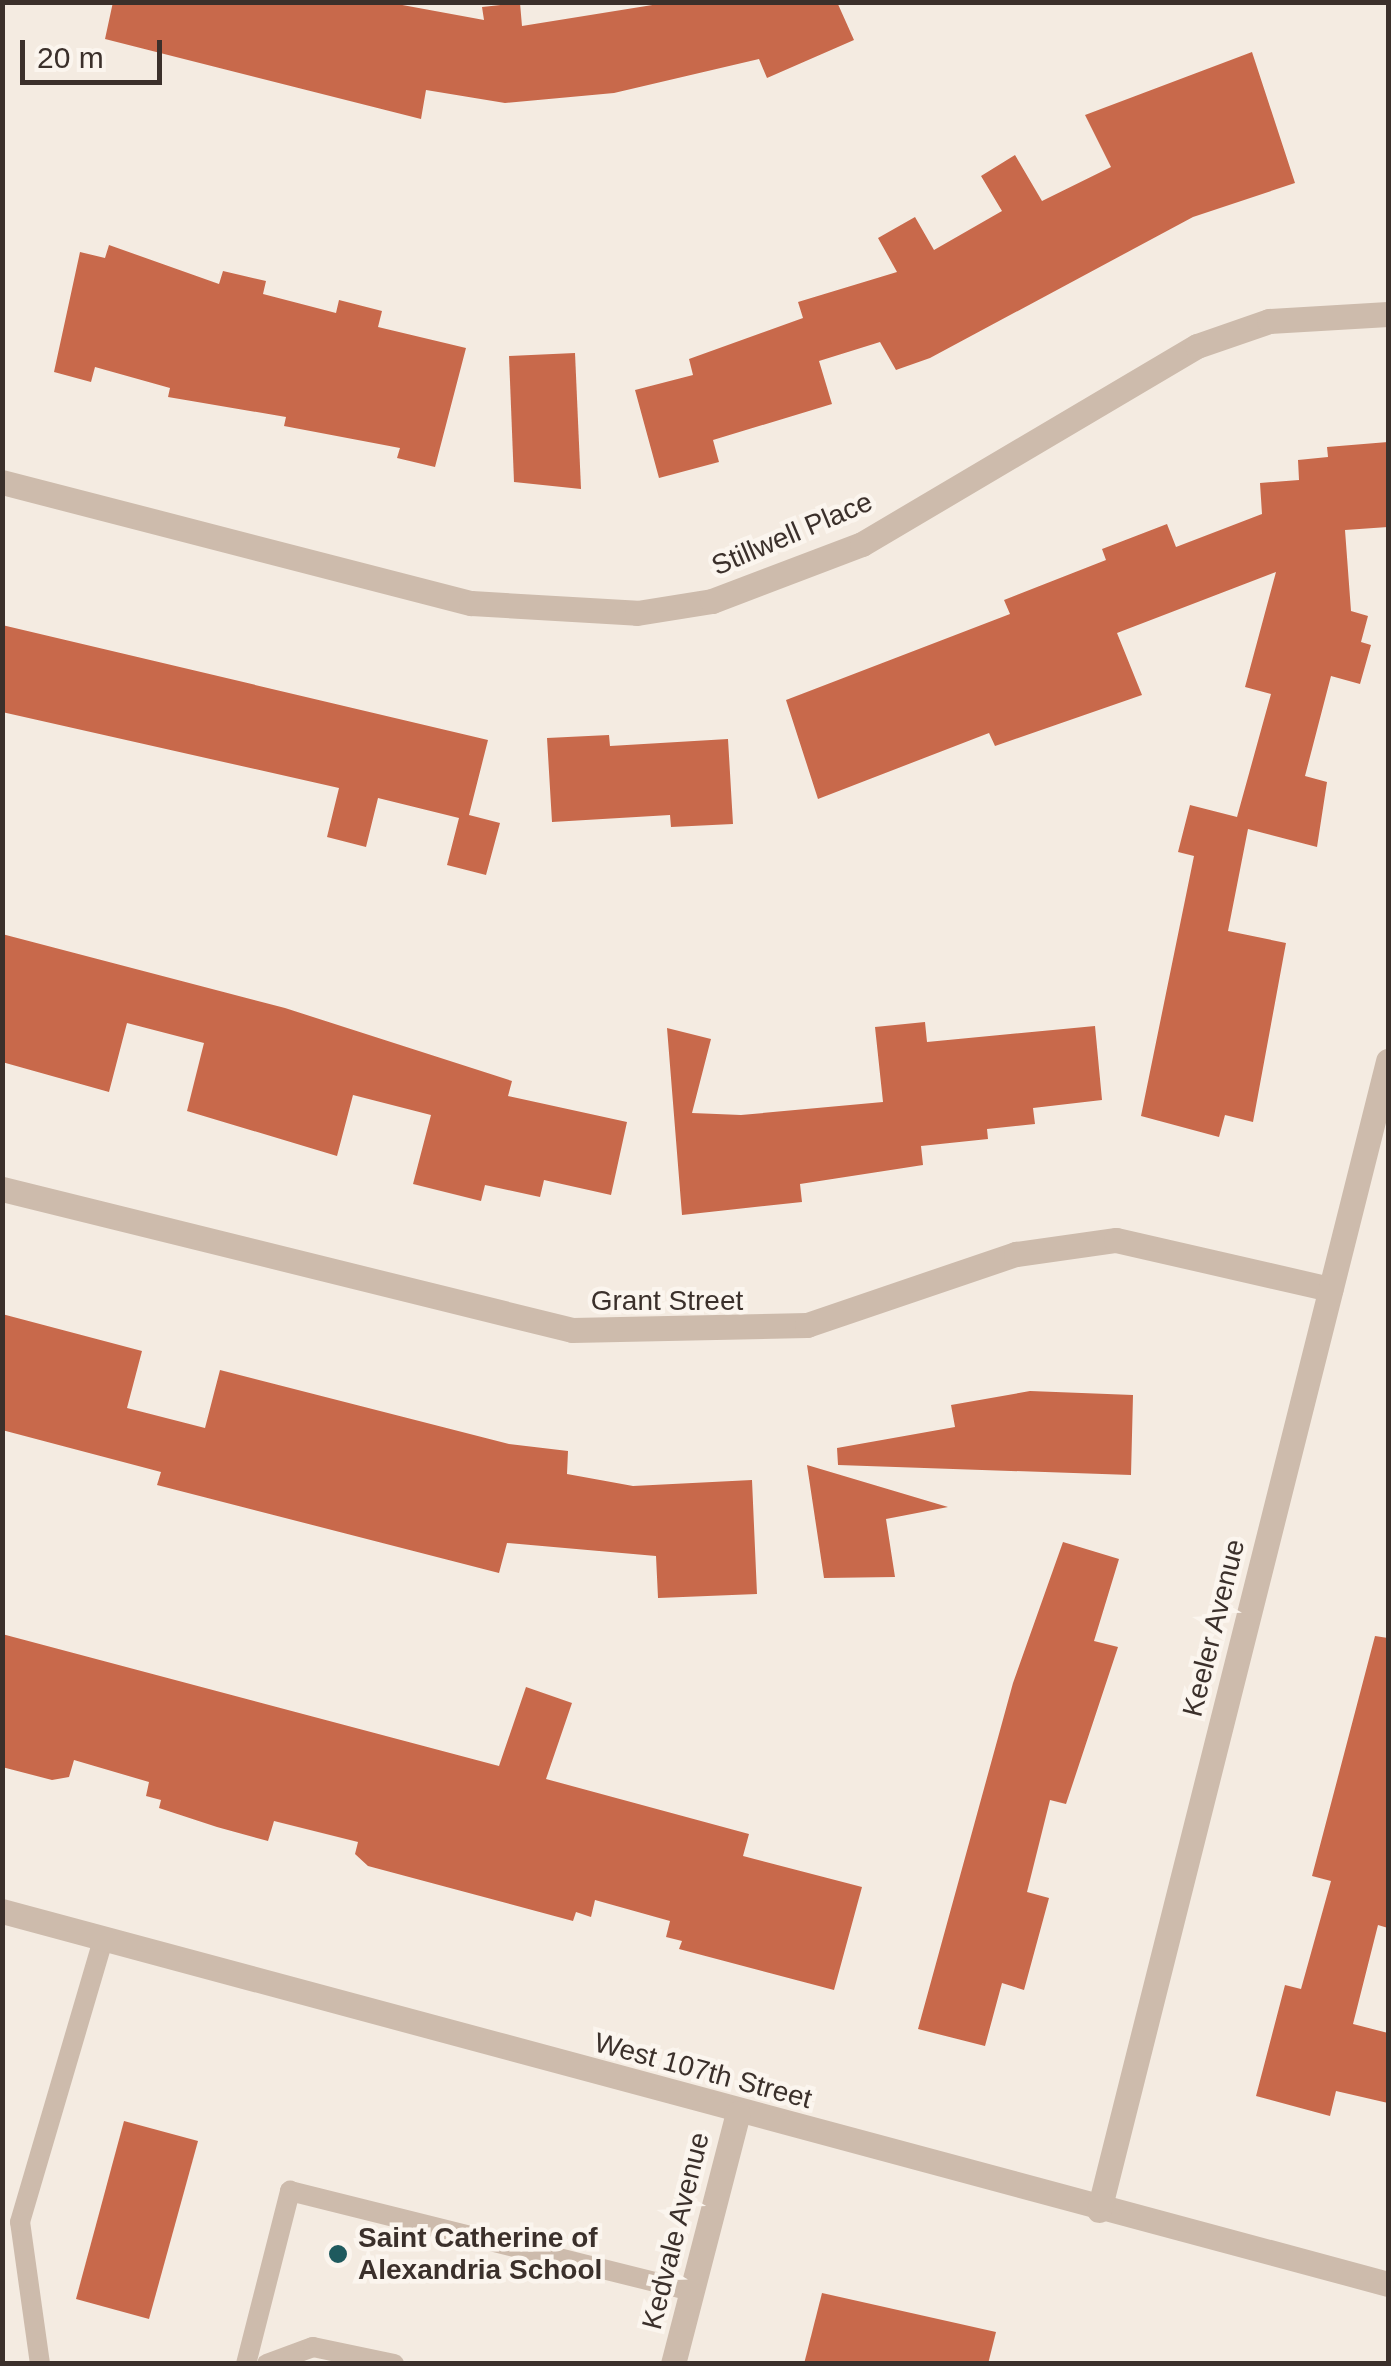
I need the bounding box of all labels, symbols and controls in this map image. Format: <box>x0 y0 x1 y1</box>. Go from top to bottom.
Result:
scale bar <box>25 20 168 82</box>
text: 20 m <box>37 41 104 74</box>
street label: Stillwell Place <box>707 485 877 583</box>
street label: Grant Street <box>591 1284 743 1318</box>
street label: Keeler Avenue <box>1176 1535 1252 1721</box>
street label: West 107th Street <box>591 2026 815 2116</box>
street label: Kedvale Avenue <box>635 2128 717 2334</box>
place label: Saint Catherine of Alexandria School <box>358 2221 602 2287</box>
marker: Saint Catherine of Alexandria School <box>327 2243 349 2265</box>

